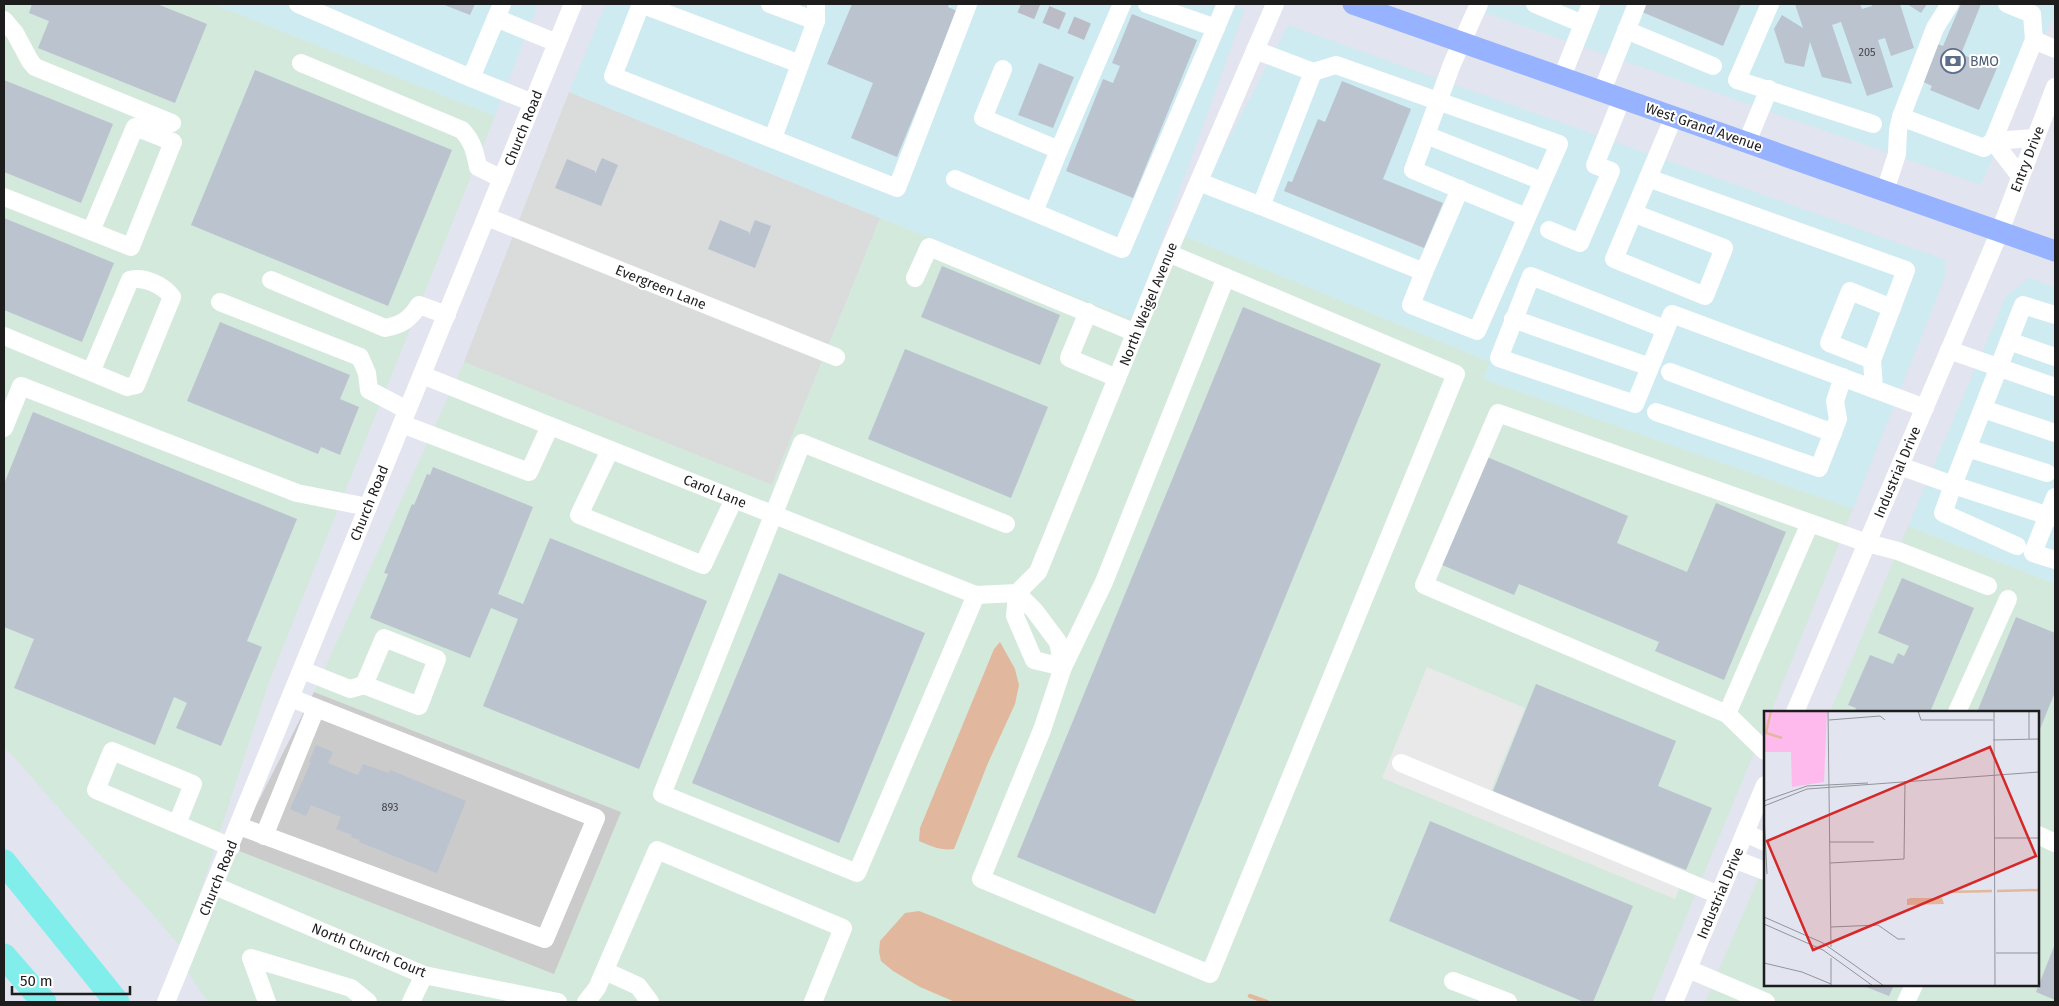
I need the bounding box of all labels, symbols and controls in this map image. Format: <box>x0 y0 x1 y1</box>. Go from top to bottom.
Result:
house number: 205 <box>1858 46 1876 59</box>
bank icon: BMO <box>1940 48 1966 74</box>
place label: BMO <box>1970 53 1999 70</box>
street label: Church Road <box>501 88 546 168</box>
street label: West Grand Avenue <box>1643 99 1765 155</box>
street label: Entry Drive <box>2007 124 2048 195</box>
street label: North Weigel Avenue <box>1116 240 1181 369</box>
street label: Evergreen Lane <box>613 261 709 313</box>
street label: Industrial Drive <box>1871 424 1924 521</box>
street label: Church Road <box>347 463 392 543</box>
street label: Carol Lane <box>681 471 749 512</box>
inset map <box>1764 711 2039 986</box>
house number: 893 <box>382 801 398 814</box>
street label: Church Road <box>196 838 241 918</box>
street label: Industrial Drive <box>1694 845 1747 942</box>
street label: North Church Court <box>309 920 429 982</box>
scale bar <box>12 964 130 996</box>
text: 50 m <box>20 972 53 990</box>

